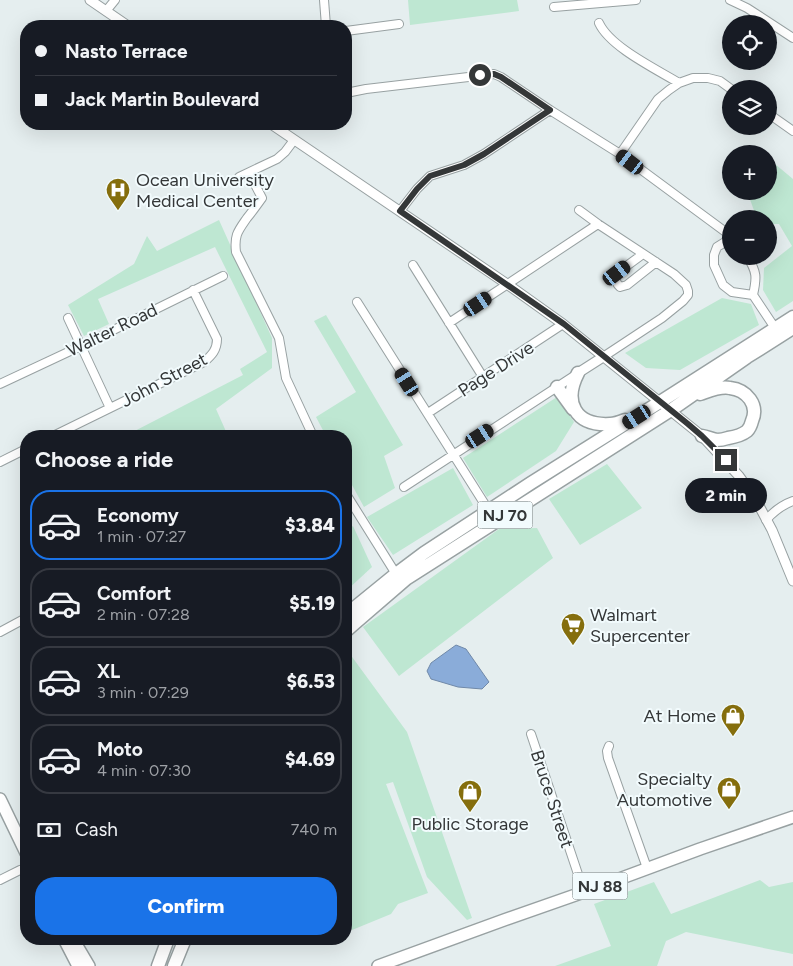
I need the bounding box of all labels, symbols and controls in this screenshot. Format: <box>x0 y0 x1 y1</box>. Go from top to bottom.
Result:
map controls <box>722 15 777 265</box>
button: locate <box>722 15 777 70</box>
text: Nasto Terrace <box>65 40 188 63</box>
route start <box>469 64 491 86</box>
button: layers <box>722 80 777 135</box>
text: Jack Martin Boulevard <box>65 88 259 111</box>
button: + <box>722 145 777 200</box>
car <box>613 147 646 177</box>
place label: Ocean University Medical Center <box>136 169 275 212</box>
hospital icon: Ocean University Medical Center <box>105 177 131 211</box>
button: − <box>722 210 777 265</box>
car <box>600 258 633 288</box>
car <box>461 289 494 319</box>
street label: Walter Road <box>63 299 161 361</box>
street label: Page Drive <box>454 336 538 402</box>
street label: John Street <box>117 348 211 412</box>
car <box>392 365 421 399</box>
car <box>620 403 653 431</box>
car <box>463 422 496 450</box>
text: Choose a ride <box>35 446 173 473</box>
route end <box>715 449 737 471</box>
callout: 2 min <box>685 478 767 512</box>
text: 2 min <box>706 486 746 505</box>
road number: NJ 70 <box>478 502 532 528</box>
icon: car <box>37 503 82 548</box>
text: Economy <box>97 504 179 527</box>
text: $3.84 <box>285 514 335 537</box>
text: 1 min · 07:27 <box>97 527 186 546</box>
icon: car <box>37 581 82 626</box>
text: Comfort <box>97 582 172 605</box>
text: $5.19 <box>289 592 335 615</box>
place label: Walmart Supercenter <box>590 604 690 647</box>
text: 2 min · 07:28 <box>97 605 190 624</box>
supermarket icon: Walmart Supercenter <box>560 612 586 646</box>
icon: car <box>37 659 82 704</box>
text: XL <box>97 660 120 683</box>
text: $6.53 <box>287 670 335 693</box>
text: 3 min · 07:29 <box>97 683 189 702</box>
shop icon: At Home <box>720 703 746 737</box>
place label: At Home <box>643 705 716 727</box>
icon: car <box>37 737 82 782</box>
text: Moto <box>97 738 143 761</box>
street label: Bruce Street <box>526 747 578 851</box>
text: $4.69 <box>285 748 335 771</box>
text: 4 min · 07:30 <box>97 761 191 780</box>
place label: Specialty Automotive <box>617 768 713 811</box>
shop icon: Specialty Automotive <box>716 776 742 810</box>
shop icon: Public Storage <box>457 779 483 813</box>
place label: Public Storage <box>411 813 529 835</box>
icon: cash <box>35 816 63 844</box>
text: Cash <box>75 818 118 841</box>
text: 740 m <box>291 820 337 839</box>
road number: NJ 88 <box>572 872 628 899</box>
button: Confirm <box>35 877 337 935</box>

